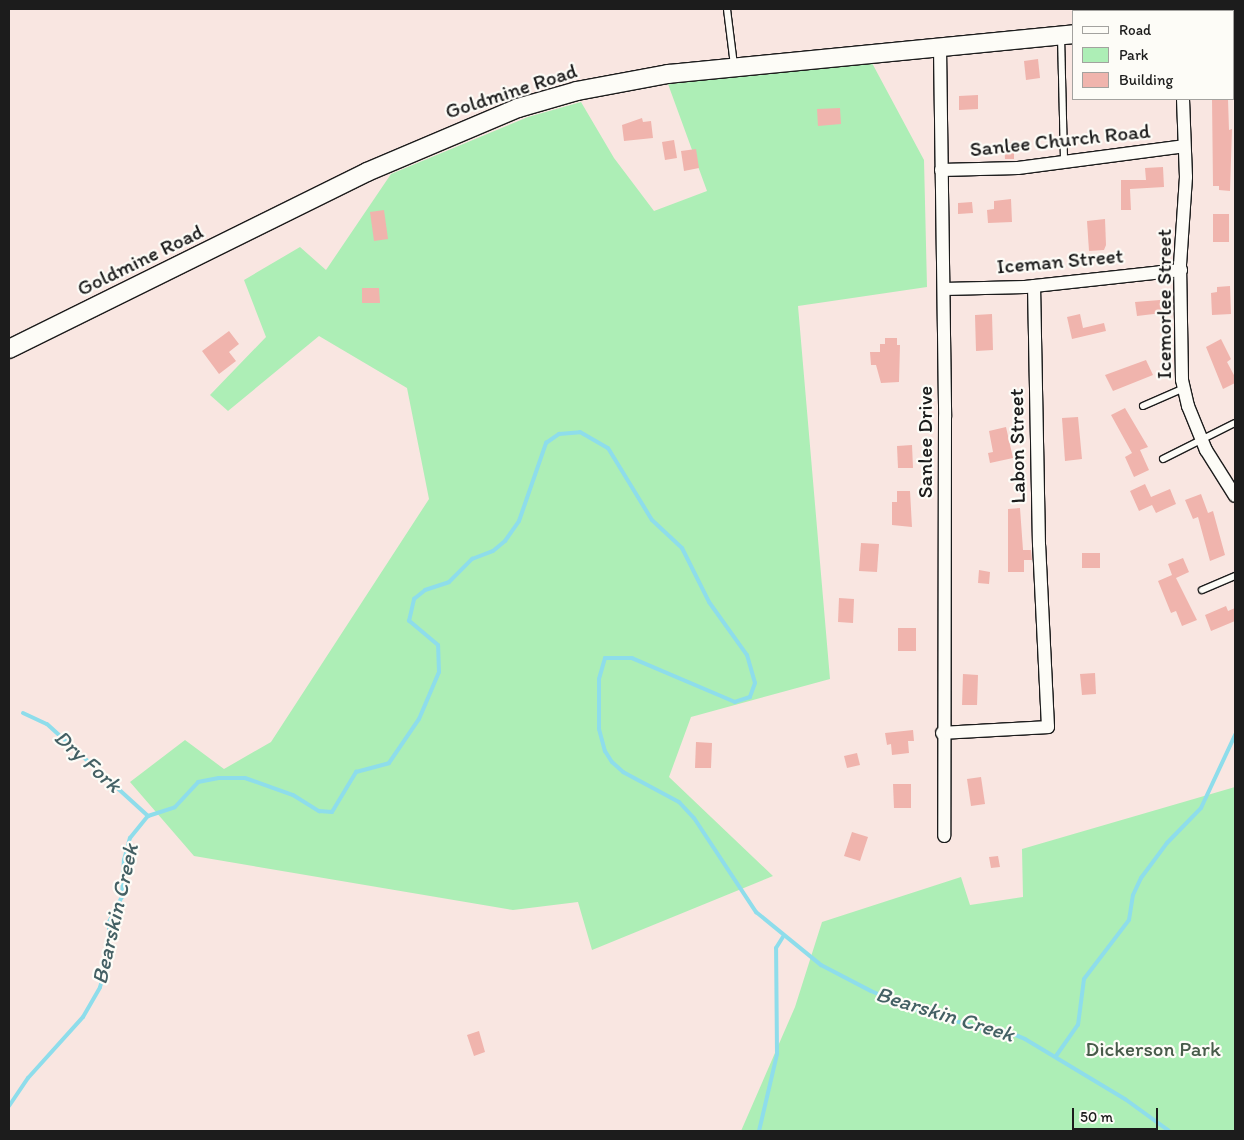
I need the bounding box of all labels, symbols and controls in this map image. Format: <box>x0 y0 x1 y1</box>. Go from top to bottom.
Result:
legend <box>1072 10 1234 100</box>
text: Road <box>1119 21 1151 39</box>
text: Park <box>1119 46 1149 64</box>
street label: Goldmine Road <box>442 58 580 124</box>
text: Building <box>1119 71 1173 89</box>
street label: Sanlee Church Road <box>969 118 1151 162</box>
street label: Goldmine Road <box>73 219 207 301</box>
street label: Icemorlee Street <box>1151 229 1177 379</box>
street label: Iceman Street <box>996 243 1124 279</box>
street label: Sanlee Drive <box>912 386 938 498</box>
street label: Labon Street <box>1003 389 1031 503</box>
water label: Dry Fork <box>49 724 127 798</box>
water label: Bearskin Creek <box>86 841 144 987</box>
water label: Bearskin Creek <box>873 980 1017 1048</box>
park label: Dickerson Park <box>1085 1036 1221 1062</box>
scale bar <box>1074 1098 1160 1130</box>
text: 50 m <box>1080 1108 1113 1126</box>

